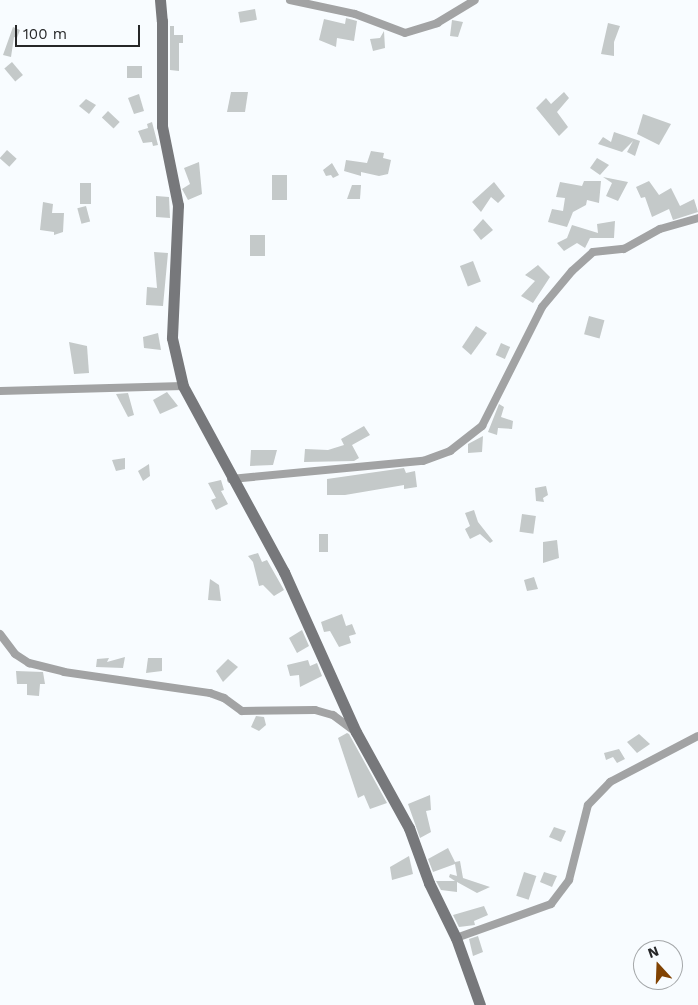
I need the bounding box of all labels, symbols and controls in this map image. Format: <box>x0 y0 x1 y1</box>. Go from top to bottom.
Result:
scale bar <box>18 15 142 47</box>
text: 100 m <box>23 25 67 43</box>
north arrow <box>633 940 683 990</box>
text: N <box>646 943 661 961</box>

